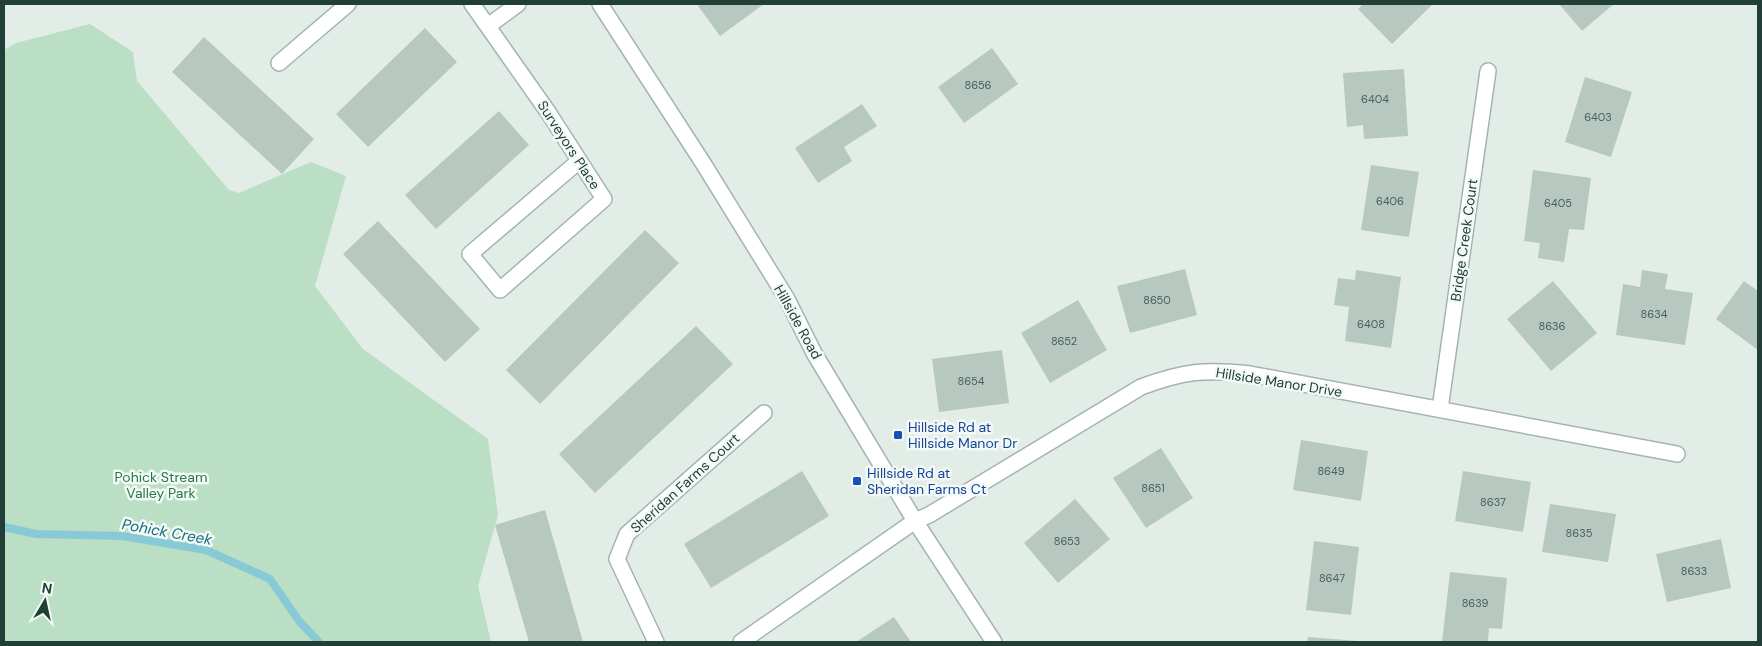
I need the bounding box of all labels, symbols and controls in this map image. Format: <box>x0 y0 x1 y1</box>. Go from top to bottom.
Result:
house number: 8656 <box>965 78 992 92</box>
house number: 6404 <box>1361 92 1389 106</box>
street label: Surveyors Place <box>534 97 604 193</box>
house number: 6403 <box>1584 110 1612 124</box>
street label: Bridge Creek Court <box>1446 178 1482 302</box>
house number: 6406 <box>1376 194 1404 208</box>
house number: 6405 <box>1544 196 1572 210</box>
street label: Hillside Road <box>770 282 826 362</box>
house number: 8650 <box>1143 293 1171 307</box>
house number: 8634 <box>1641 307 1668 321</box>
house number: 6408 <box>1357 317 1385 331</box>
house number: 8636 <box>1538 319 1566 333</box>
house number: 8652 <box>1051 334 1077 348</box>
street label: Hillside Manor Drive <box>1214 363 1344 401</box>
house number: 8654 <box>958 374 985 388</box>
place label: Hillside Rd at Hillside Manor Dr <box>908 418 1017 452</box>
street label: Sheridan Farms Court <box>627 429 743 537</box>
marker: Hillside Rd at Hillside Manor Dr <box>892 429 904 441</box>
place label: Hillside Rd at Sheridan Farms Ct <box>867 464 986 498</box>
house number: 8649 <box>1317 464 1345 478</box>
park label: Pohick Stream Valley Park <box>115 468 207 502</box>
marker: Hillside Rd at Sheridan Farms Ct <box>851 475 863 487</box>
house number: 8651 <box>1141 481 1165 495</box>
house number: 8637 <box>1480 495 1506 509</box>
water label: Pohick Creek <box>120 514 214 550</box>
house number: 8635 <box>1566 526 1593 540</box>
house number: 8653 <box>1054 534 1080 548</box>
house number: 8633 <box>1681 564 1707 578</box>
house number: 8647 <box>1319 571 1345 585</box>
north arrow <box>20 576 70 626</box>
text: N <box>41 578 53 598</box>
house number: 8639 <box>1462 596 1488 610</box>

